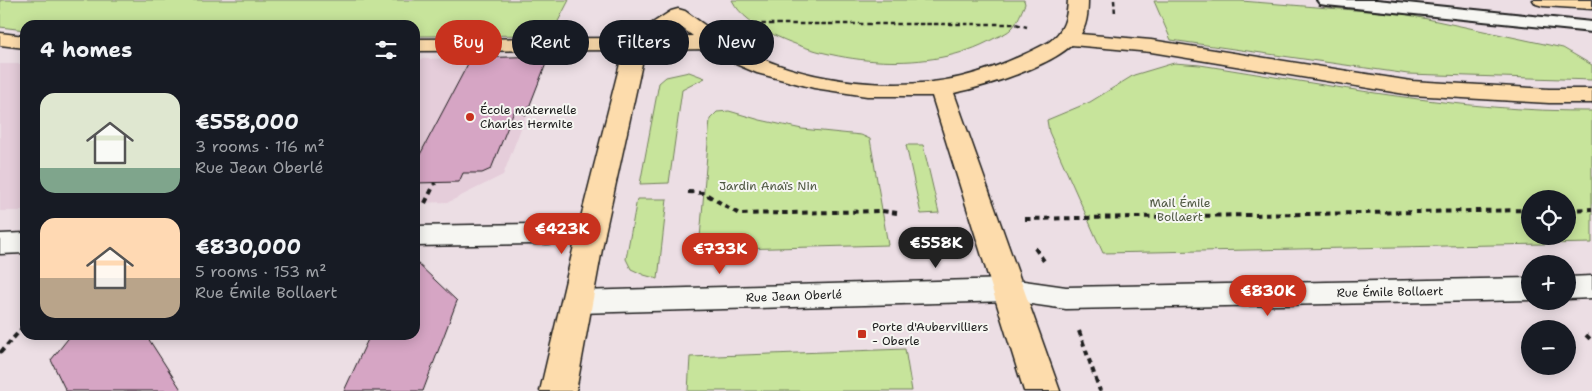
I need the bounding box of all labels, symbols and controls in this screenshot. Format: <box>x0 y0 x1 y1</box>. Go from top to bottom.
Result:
chip: Buy <box>435 20 502 65</box>
chip: Rent <box>512 20 589 65</box>
chip: Filters <box>599 20 689 65</box>
chip: New <box>699 20 774 65</box>
text: 4 homes <box>40 36 132 64</box>
icon: filters <box>372 36 400 64</box>
place label: École maternelle Charles Hermite <box>480 102 577 132</box>
text: €558,000 <box>195 108 299 136</box>
marker: École maternelle Charles Hermite <box>464 111 476 123</box>
icon: home <box>80 113 140 173</box>
text: 3 rooms · 116 m² <box>195 136 325 157</box>
text: Rue Jean Oberlé <box>195 157 323 178</box>
park label: Jardin Anaïs Nin <box>719 178 817 194</box>
map controls <box>1521 190 1576 375</box>
button: locate <box>1521 190 1576 245</box>
park label: Mail Émile Bollaert <box>1149 195 1211 225</box>
pin: €423K <box>527 212 597 255</box>
text: €423K <box>535 218 589 239</box>
pin: €558K <box>901 226 971 269</box>
pin: €733K <box>685 232 755 275</box>
text: €558K <box>909 232 963 253</box>
text: €830,000 <box>195 233 301 261</box>
icon: home <box>80 238 140 298</box>
text: €733K <box>693 238 747 259</box>
button: + <box>1521 255 1576 310</box>
text: 5 rooms · 153 m² <box>195 261 327 282</box>
pin: €830K <box>1233 274 1303 317</box>
text: €830K <box>1240 280 1296 301</box>
text: Rue Émile Bollaert <box>195 282 337 303</box>
street label: Rue Émile Bollaert <box>1336 283 1444 301</box>
street label: Rue Jean Oberlé <box>746 286 843 306</box>
place label: Porte d'Aubervilliers - Oberle <box>872 319 989 349</box>
button: − <box>1521 320 1576 375</box>
marker: Porte d'Aubervilliers - Oberle <box>856 328 868 340</box>

